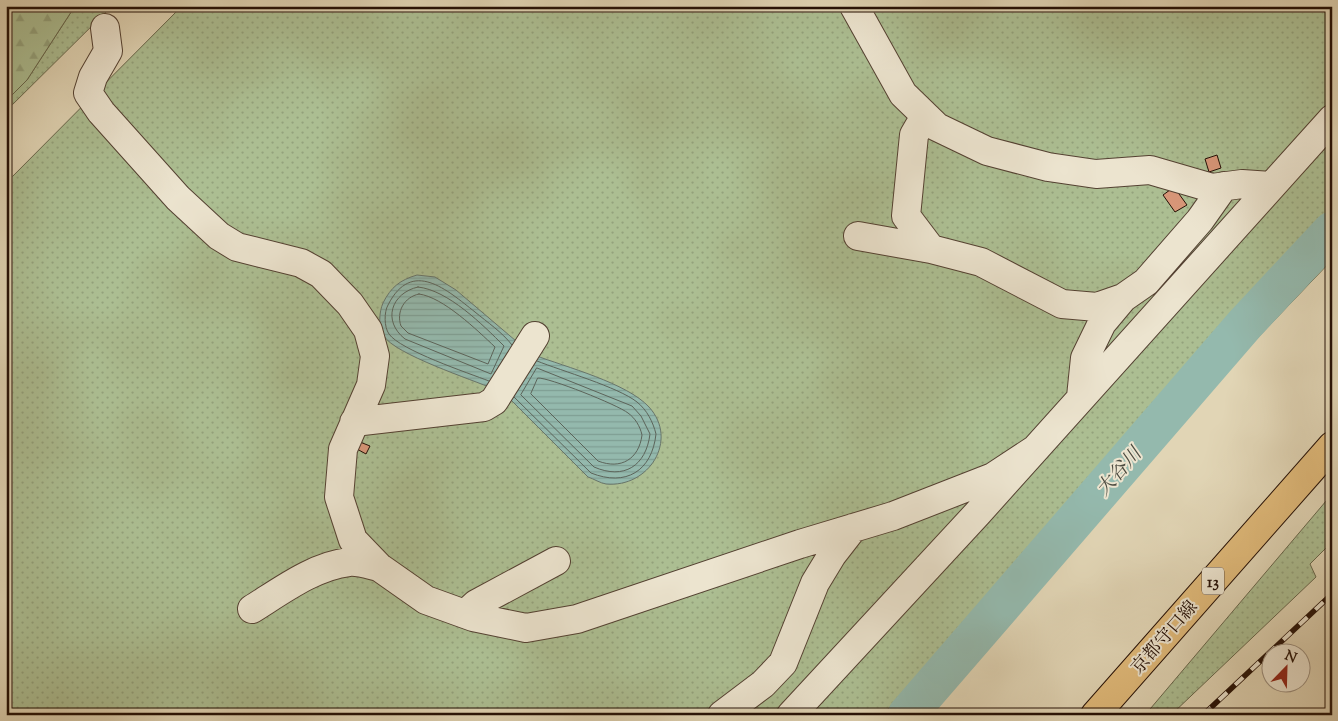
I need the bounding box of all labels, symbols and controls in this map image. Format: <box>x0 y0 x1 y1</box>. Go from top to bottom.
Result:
water label: 大谷川 <box>1091 441 1150 503</box>
road number: 13 <box>1202 568 1224 594</box>
street label: 京都守口線 <box>1126 596 1205 681</box>
north arrow <box>1260 644 1310 694</box>
text: N <box>1281 646 1299 669</box>

